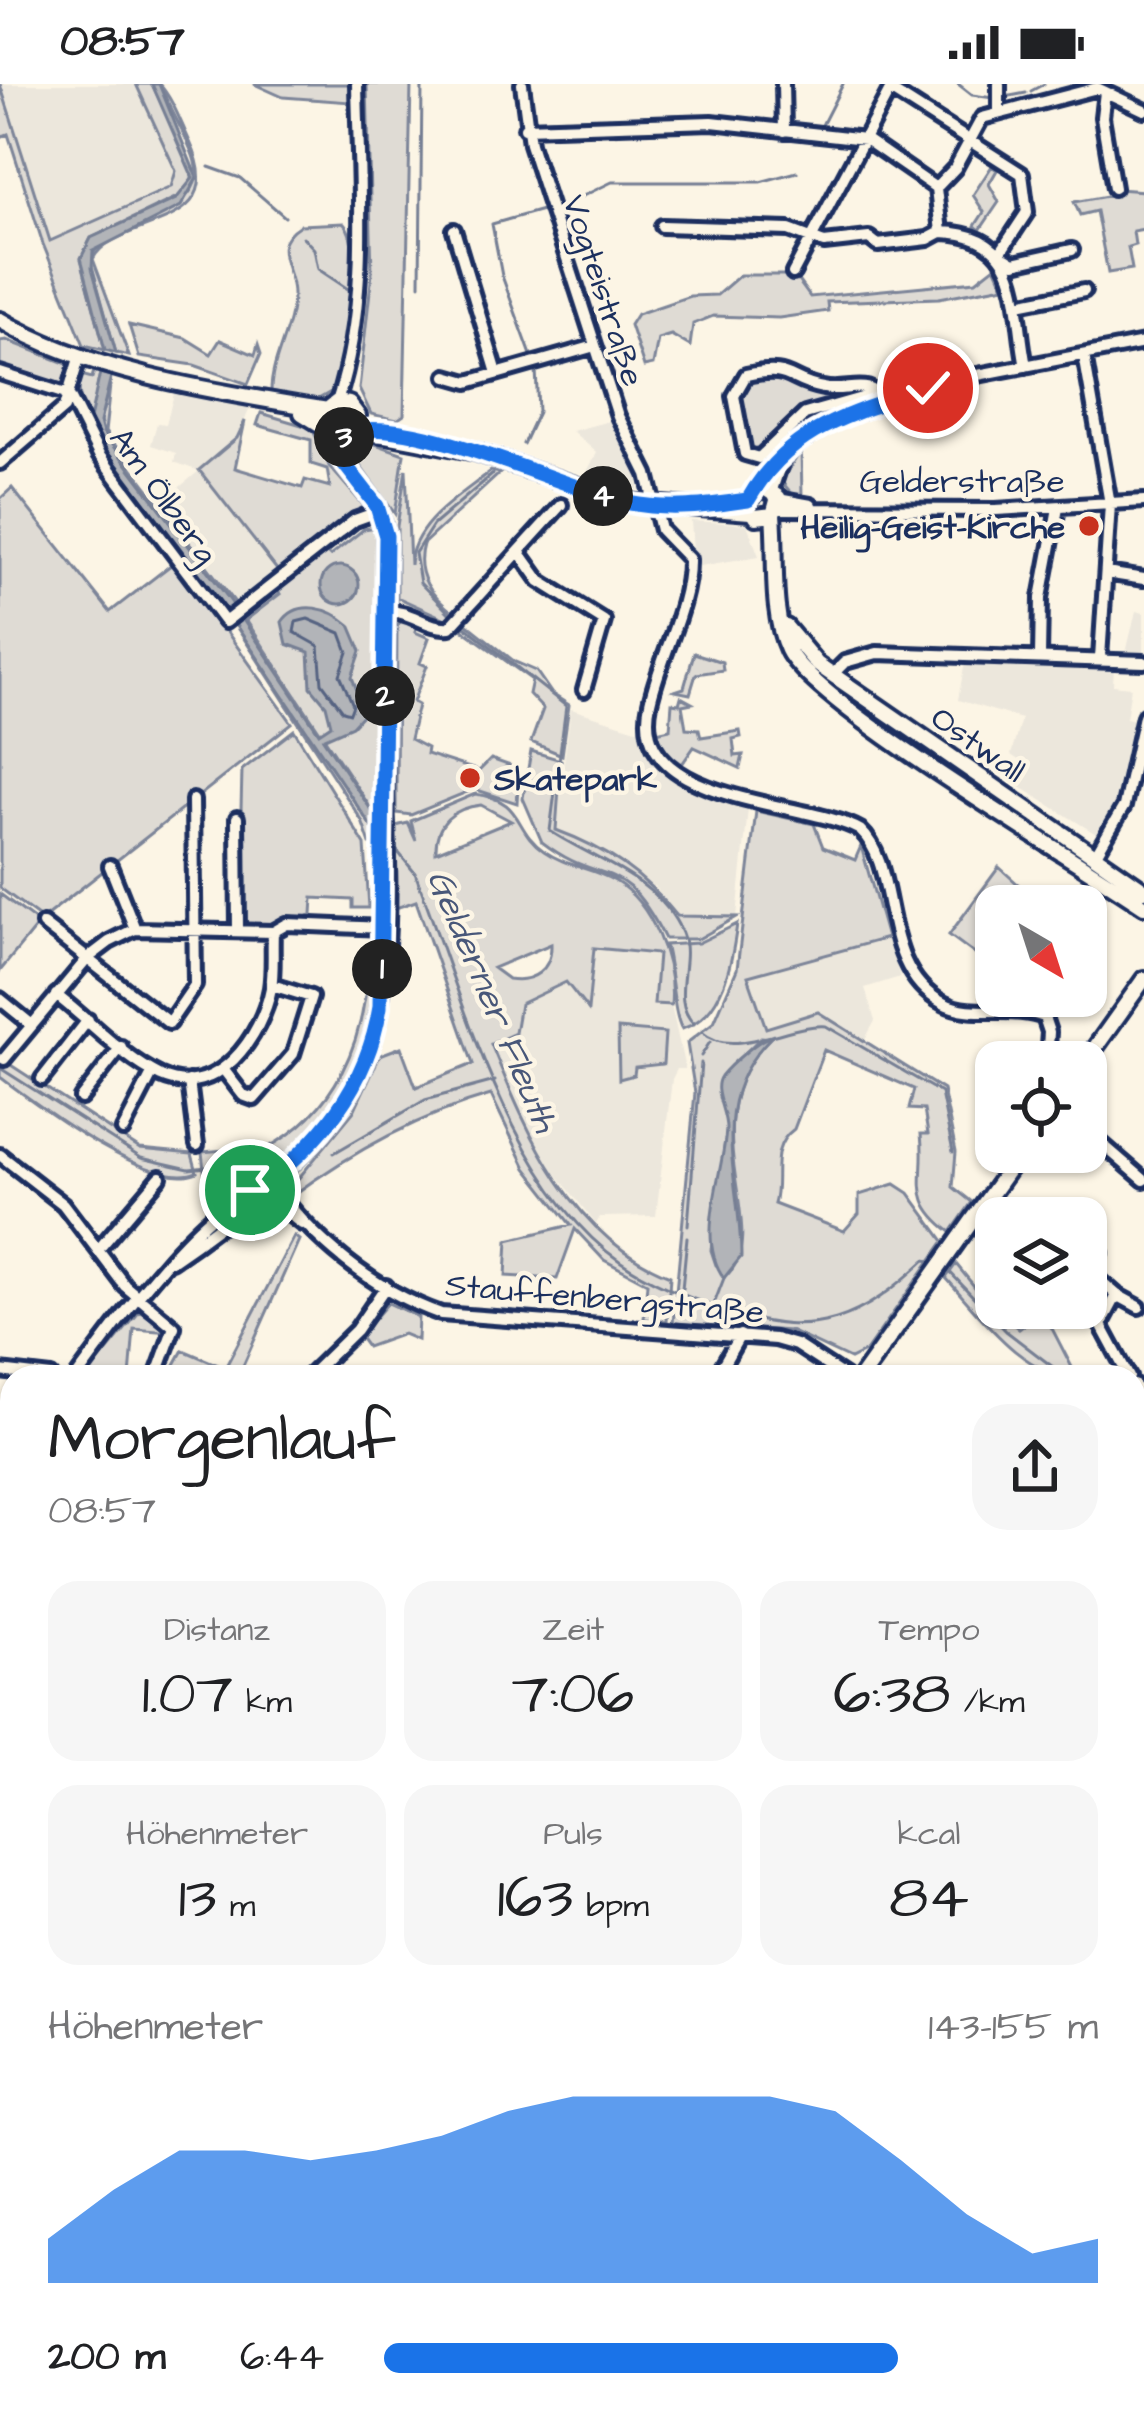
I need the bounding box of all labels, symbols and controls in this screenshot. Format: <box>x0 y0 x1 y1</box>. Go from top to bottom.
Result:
text: 08:57 <box>60 11 185 73</box>
street label: Vogteistraße <box>549 189 656 393</box>
pin <box>877 337 979 439</box>
icon: check <box>895 355 961 421</box>
pin: 3 <box>314 407 374 467</box>
text: 3 <box>336 414 352 460</box>
street label: Am Ölberg <box>96 418 229 575</box>
street label: Gelderstraße <box>859 459 1065 505</box>
pin: 4 <box>573 466 633 526</box>
text: 4 <box>592 473 614 519</box>
place label: Heilig-Geist-Kirche <box>801 505 1065 553</box>
marker: Heilig-Geist-Kirche <box>1076 513 1102 539</box>
pin: 2 <box>355 666 415 726</box>
text: 2 <box>376 673 394 719</box>
street label: Ostwall <box>921 695 1034 794</box>
place label: Skatepark <box>493 757 658 803</box>
marker: Skatepark <box>457 765 483 791</box>
water label: Gelderner Fleuth <box>413 862 571 1142</box>
north arrow <box>975 885 1107 1017</box>
map controls <box>975 885 1107 1329</box>
pin: 1 <box>352 939 412 999</box>
text: 1 <box>380 946 384 992</box>
button: locate <box>975 1041 1107 1173</box>
pin <box>199 1139 301 1241</box>
icon: arrive <box>217 1157 283 1223</box>
button: layers <box>975 1197 1107 1329</box>
street label: Stauffenbergstraße <box>444 1262 766 1338</box>
text: Morgenlauf <box>48 1394 396 1486</box>
button: share <box>972 1404 1098 1530</box>
text: 08:57 <box>48 1485 156 1539</box>
text: Distanz <box>164 1607 270 1653</box>
text: Zeit <box>542 1607 604 1653</box>
text: Tempo <box>878 1607 980 1653</box>
text: 1.07 <box>142 1653 233 1736</box>
text: 7:06 <box>512 1653 634 1736</box>
text: 6:38 <box>833 1653 950 1736</box>
text: km <box>233 1679 292 1725</box>
text: /km <box>950 1679 1025 1725</box>
text: Höhenmeter <box>126 1811 308 1857</box>
text: Puls <box>543 1811 603 1857</box>
text: kcal <box>897 1811 961 1857</box>
text: 13 <box>178 1857 217 1940</box>
text: 163 <box>497 1857 573 1940</box>
text: 84 <box>889 1857 969 1940</box>
text: m <box>217 1883 256 1929</box>
text: bpm <box>573 1883 649 1929</box>
text: Höhenmeter <box>48 2001 263 2055</box>
text: 143–155 m <box>928 2001 1098 2055</box>
text: 200 m <box>48 2331 166 2385</box>
text: 6:44 <box>240 2331 324 2385</box>

